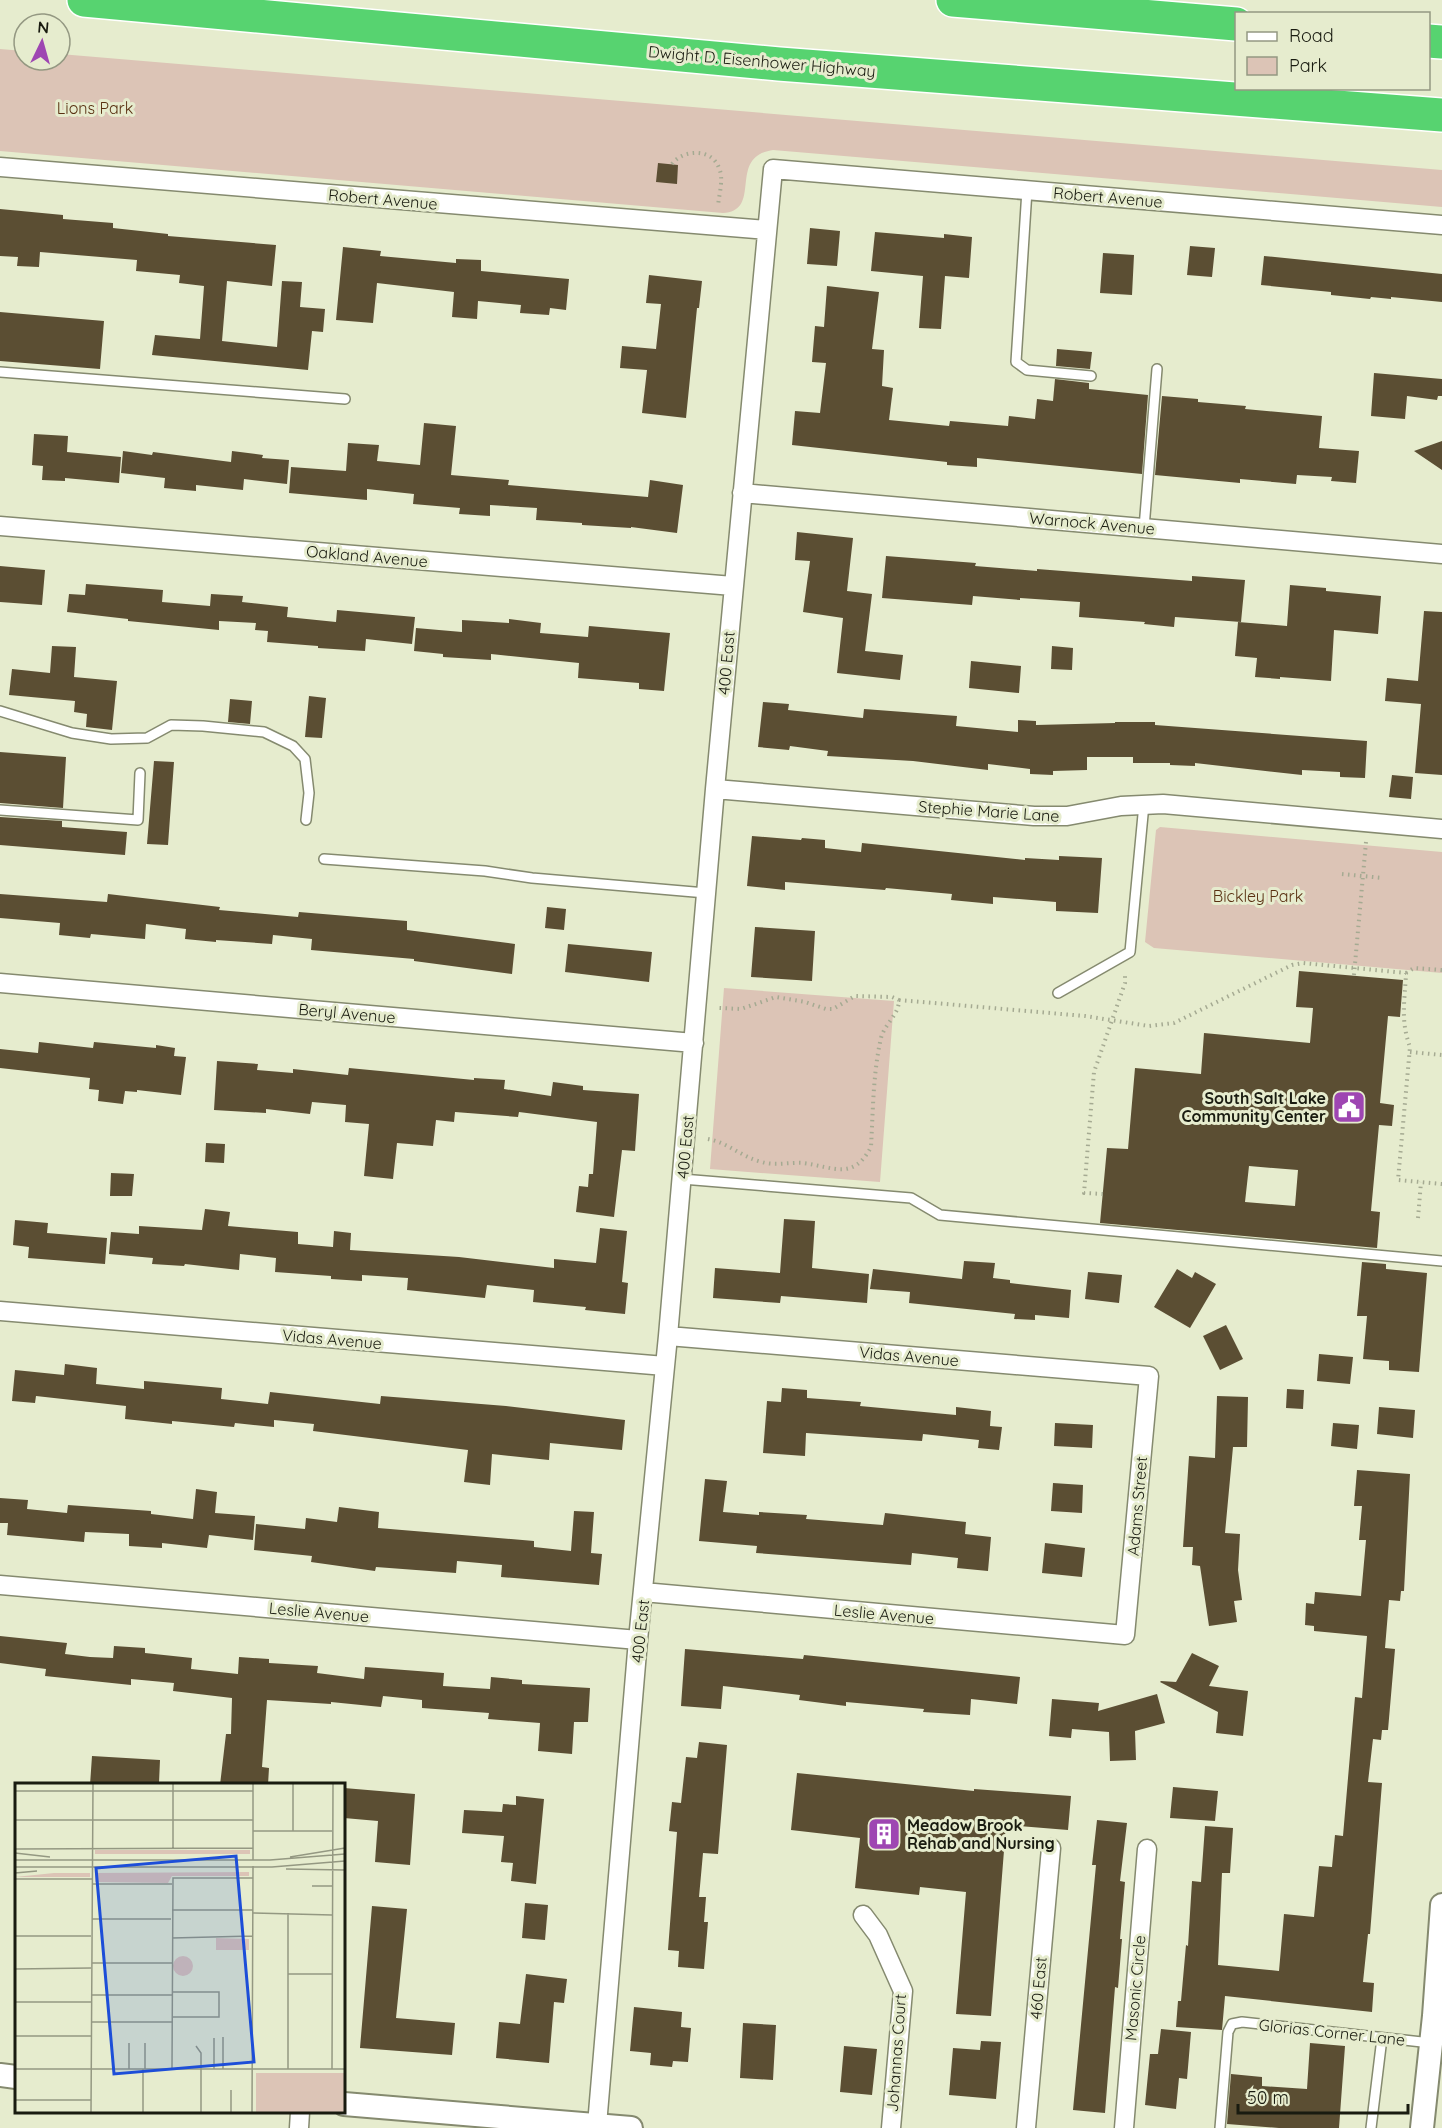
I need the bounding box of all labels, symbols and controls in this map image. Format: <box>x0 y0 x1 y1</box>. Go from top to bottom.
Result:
north arrow <box>12 12 72 72</box>
legend <box>1235 12 1430 90</box>
text: N <box>37 17 50 38</box>
text: Road <box>1289 24 1334 47</box>
street label: Dwight D. Eisenhower Highway <box>647 41 877 81</box>
text: Park <box>1289 54 1327 77</box>
park label: Lions Park <box>57 98 133 118</box>
street label: Robert Avenue <box>1052 182 1164 212</box>
street label: Robert Avenue <box>327 184 439 214</box>
street label: Warnock Avenue <box>1028 508 1156 538</box>
street label: Oakland Avenue <box>305 541 429 571</box>
street label: 400 East <box>713 630 739 696</box>
street label: Stephie Marie Lane <box>918 796 1060 826</box>
park label: Bickley Park <box>1213 886 1303 906</box>
street label: Beryl Avenue <box>298 999 396 1027</box>
place label: South Salt Lake Community Center <box>1182 1088 1326 1126</box>
public building icon: South Salt Lake Community Center <box>1331 1089 1367 1125</box>
street label: 400 East <box>672 1114 698 1180</box>
street label: Vidas Avenue <box>281 1325 383 1353</box>
street label: Vidas Avenue <box>858 1342 960 1370</box>
street label: Adams Street <box>1123 1455 1151 1557</box>
street label: Leslie Avenue <box>268 1598 370 1626</box>
street label: 400 East <box>627 1598 653 1664</box>
street label: Leslie Avenue <box>833 1600 935 1628</box>
inset map <box>15 1783 345 2113</box>
place label: Meadow Brook Rehab and Nursing <box>907 1815 1055 1853</box>
building icon: Meadow Brook Rehab and Nursing <box>866 1816 902 1852</box>
street label: Masonic Circle <box>1120 1934 1150 2042</box>
street label: 460 East <box>1025 1956 1051 2020</box>
street label: Johannas Court <box>882 1993 910 2113</box>
street label: Glorias Corner Lane <box>1258 2014 1406 2050</box>
scale bar <box>1238 2077 1408 2115</box>
text: 50 m <box>1247 2086 1289 2109</box>

